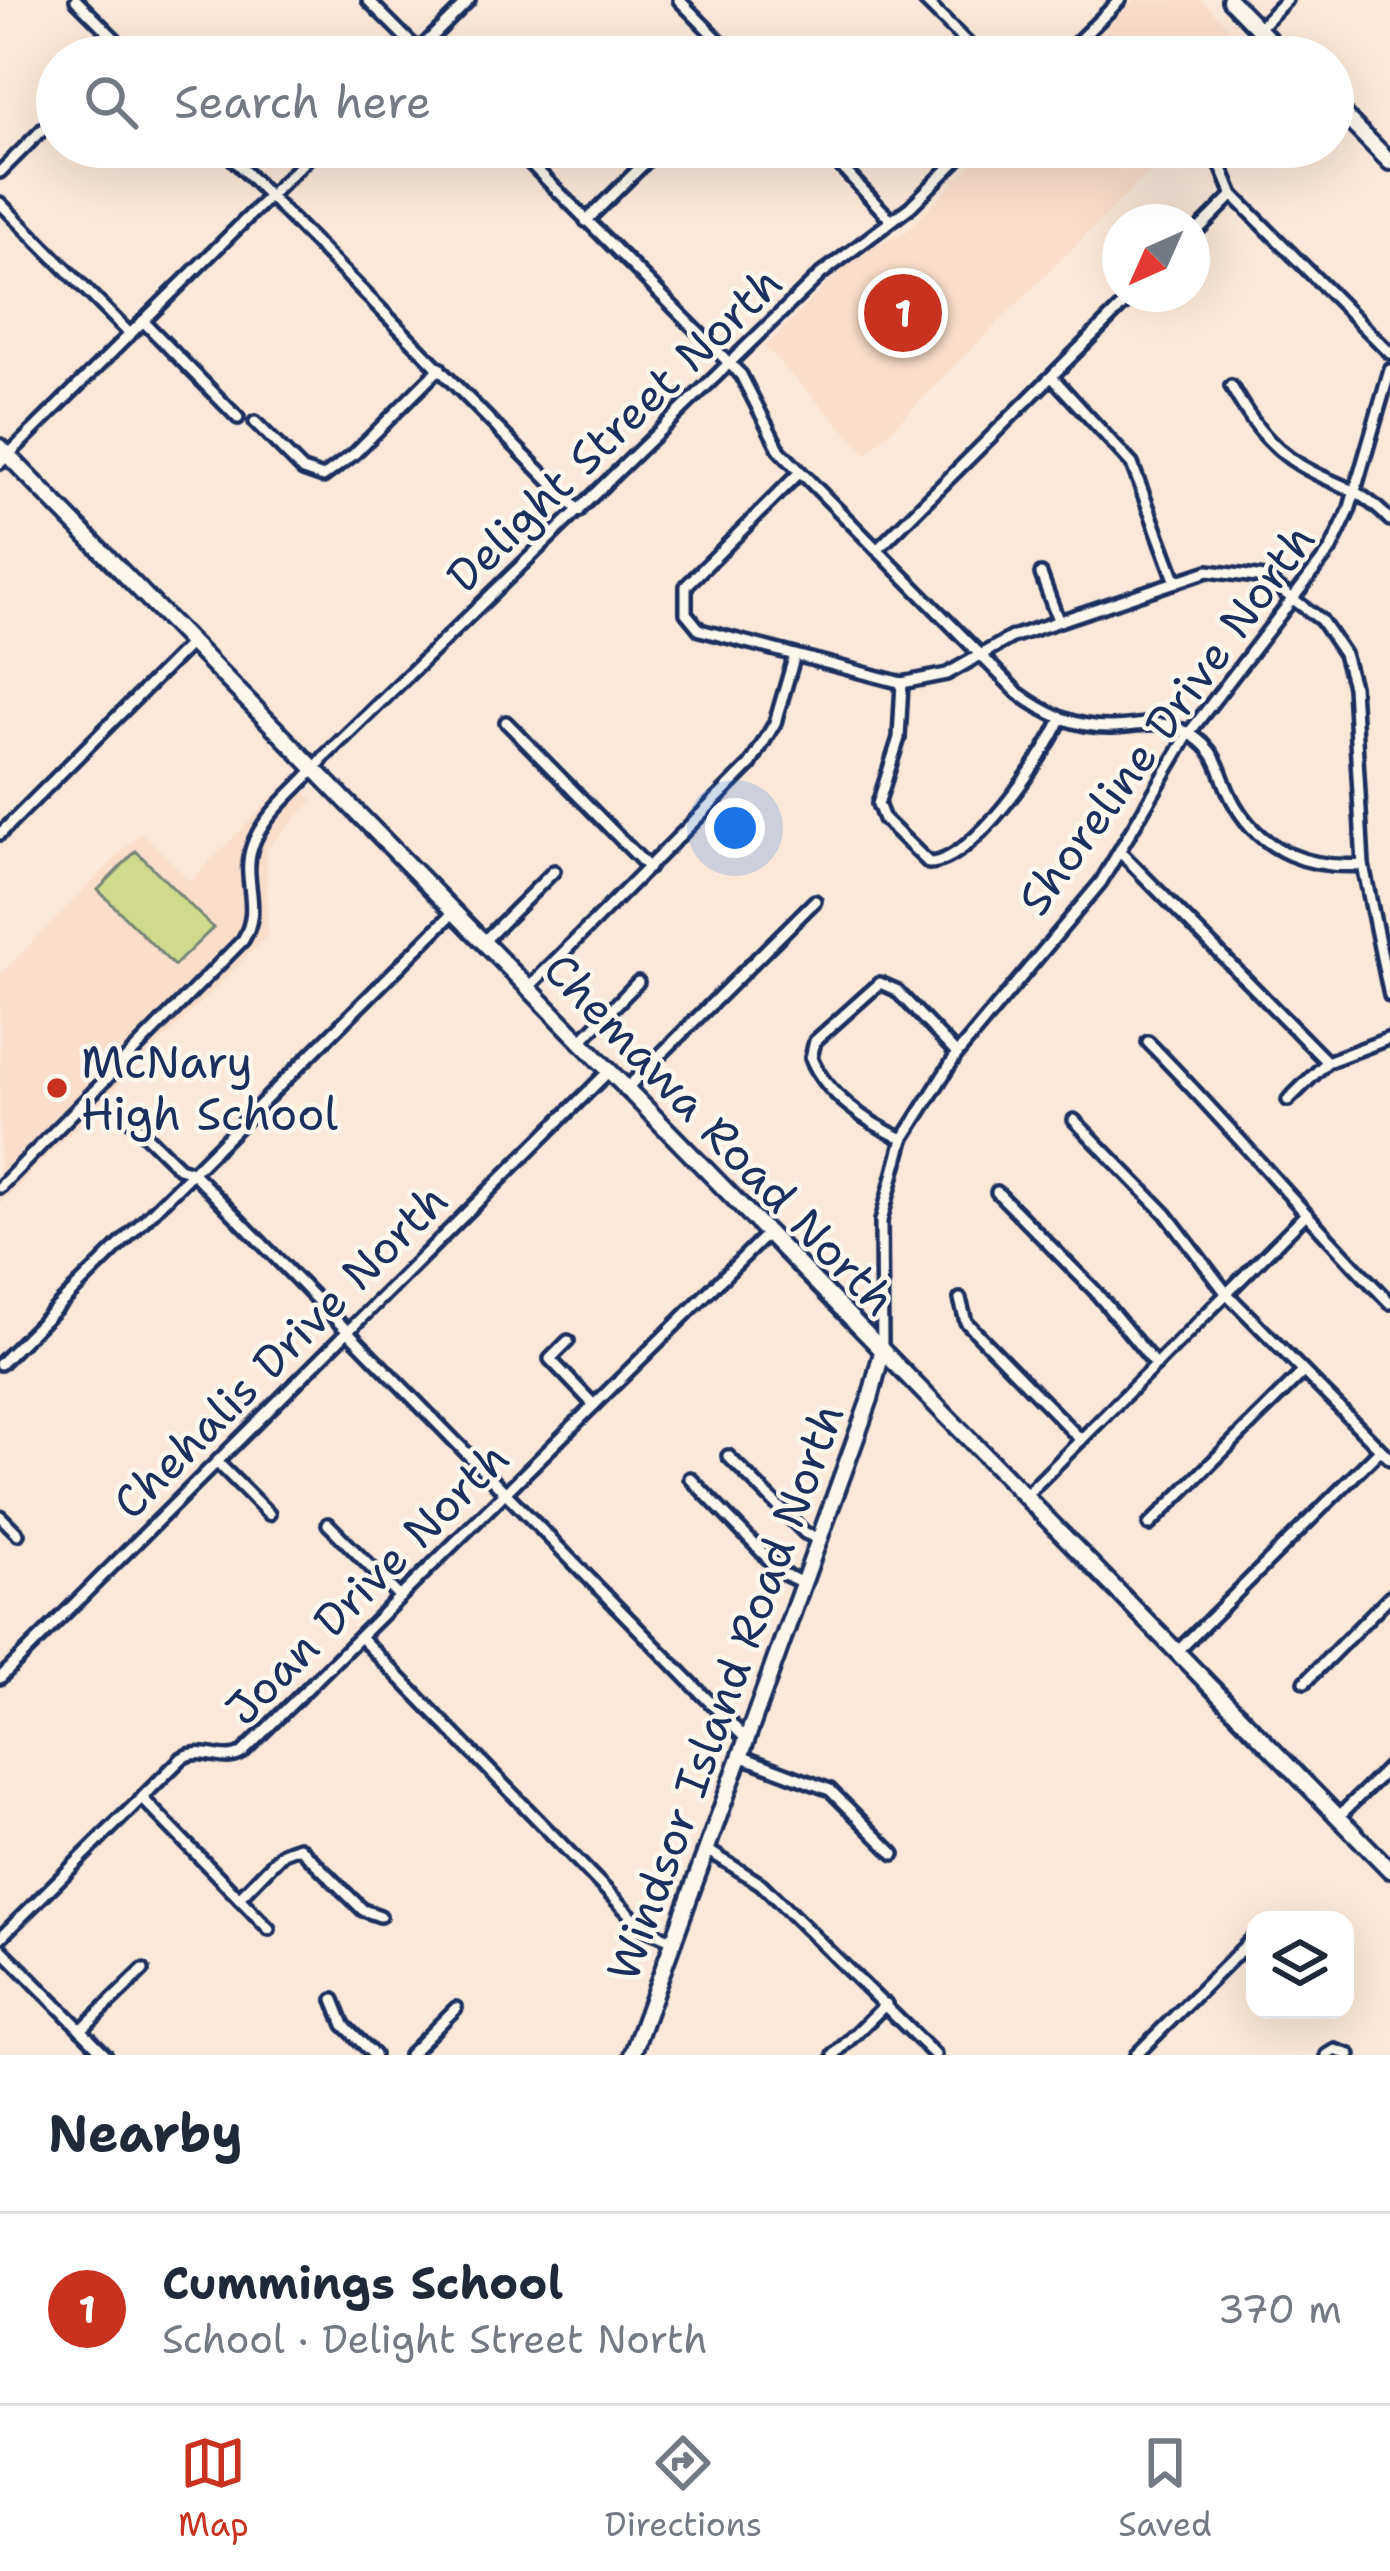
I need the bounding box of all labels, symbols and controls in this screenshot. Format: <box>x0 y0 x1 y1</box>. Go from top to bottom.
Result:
search box <box>36 36 1354 168</box>
icon: search <box>78 69 144 135</box>
text: Search here <box>174 72 431 132</box>
north arrow <box>1102 204 1210 312</box>
street label: Delight Street North <box>433 253 795 605</box>
pin: 1 <box>864 268 942 358</box>
street label: Shoreline Drive North <box>1004 511 1328 927</box>
your location <box>705 798 765 858</box>
street label: Chemawa Road North <box>531 940 909 1328</box>
place label: McNary High School <box>81 1032 339 1144</box>
marker: McNary High School <box>44 1075 70 1101</box>
street label: Chehalis Drive North <box>99 1170 461 1532</box>
street label: Windsor Island Road North <box>593 1395 857 1989</box>
street label: Joan Drive North <box>212 1428 522 1738</box>
map controls <box>1246 1911 1354 2019</box>
button: layers <box>1246 1911 1354 2019</box>
text: Nearby <box>48 2099 243 2167</box>
text: Cummings School <box>162 2253 563 2313</box>
text: 1 <box>78 2283 96 2335</box>
text: 370 m <box>1217 2283 1342 2335</box>
text: School · Delight Street North <box>162 2313 708 2365</box>
tab: Map <box>178 2430 249 2547</box>
tab: Directions <box>605 2430 762 2547</box>
tab: Saved <box>1118 2430 1212 2547</box>

